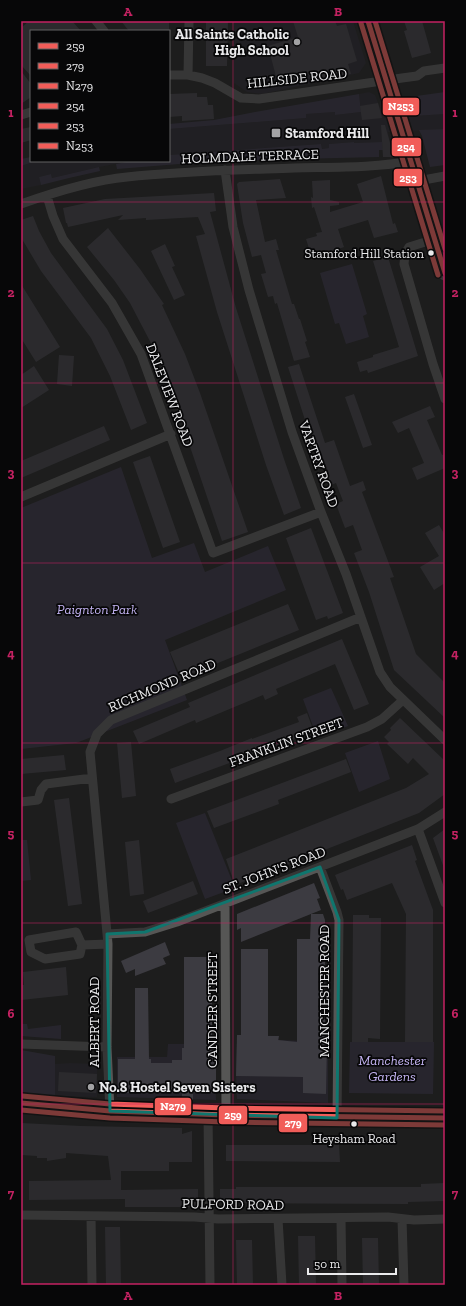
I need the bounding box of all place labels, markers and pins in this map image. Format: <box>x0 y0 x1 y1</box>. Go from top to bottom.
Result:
place label: All Saints Catholic High School <box>175 26 289 59</box>
marker: All Saints Catholic High School <box>292 37 302 47</box>
place label: Stamford Hill <box>285 125 369 142</box>
marker: Stamford Hill <box>270 127 282 139</box>
place label: Stamford Hill Station <box>305 246 425 261</box>
marker: Stamford Hill Station <box>426 248 436 258</box>
place label: No.8 Hostel Seven Sisters <box>99 1079 256 1096</box>
marker: No.8 Hostel Seven Sisters <box>86 1082 96 1092</box>
marker: Heysham Road <box>349 1119 359 1129</box>
place label: Heysham Road <box>312 1131 396 1146</box>

